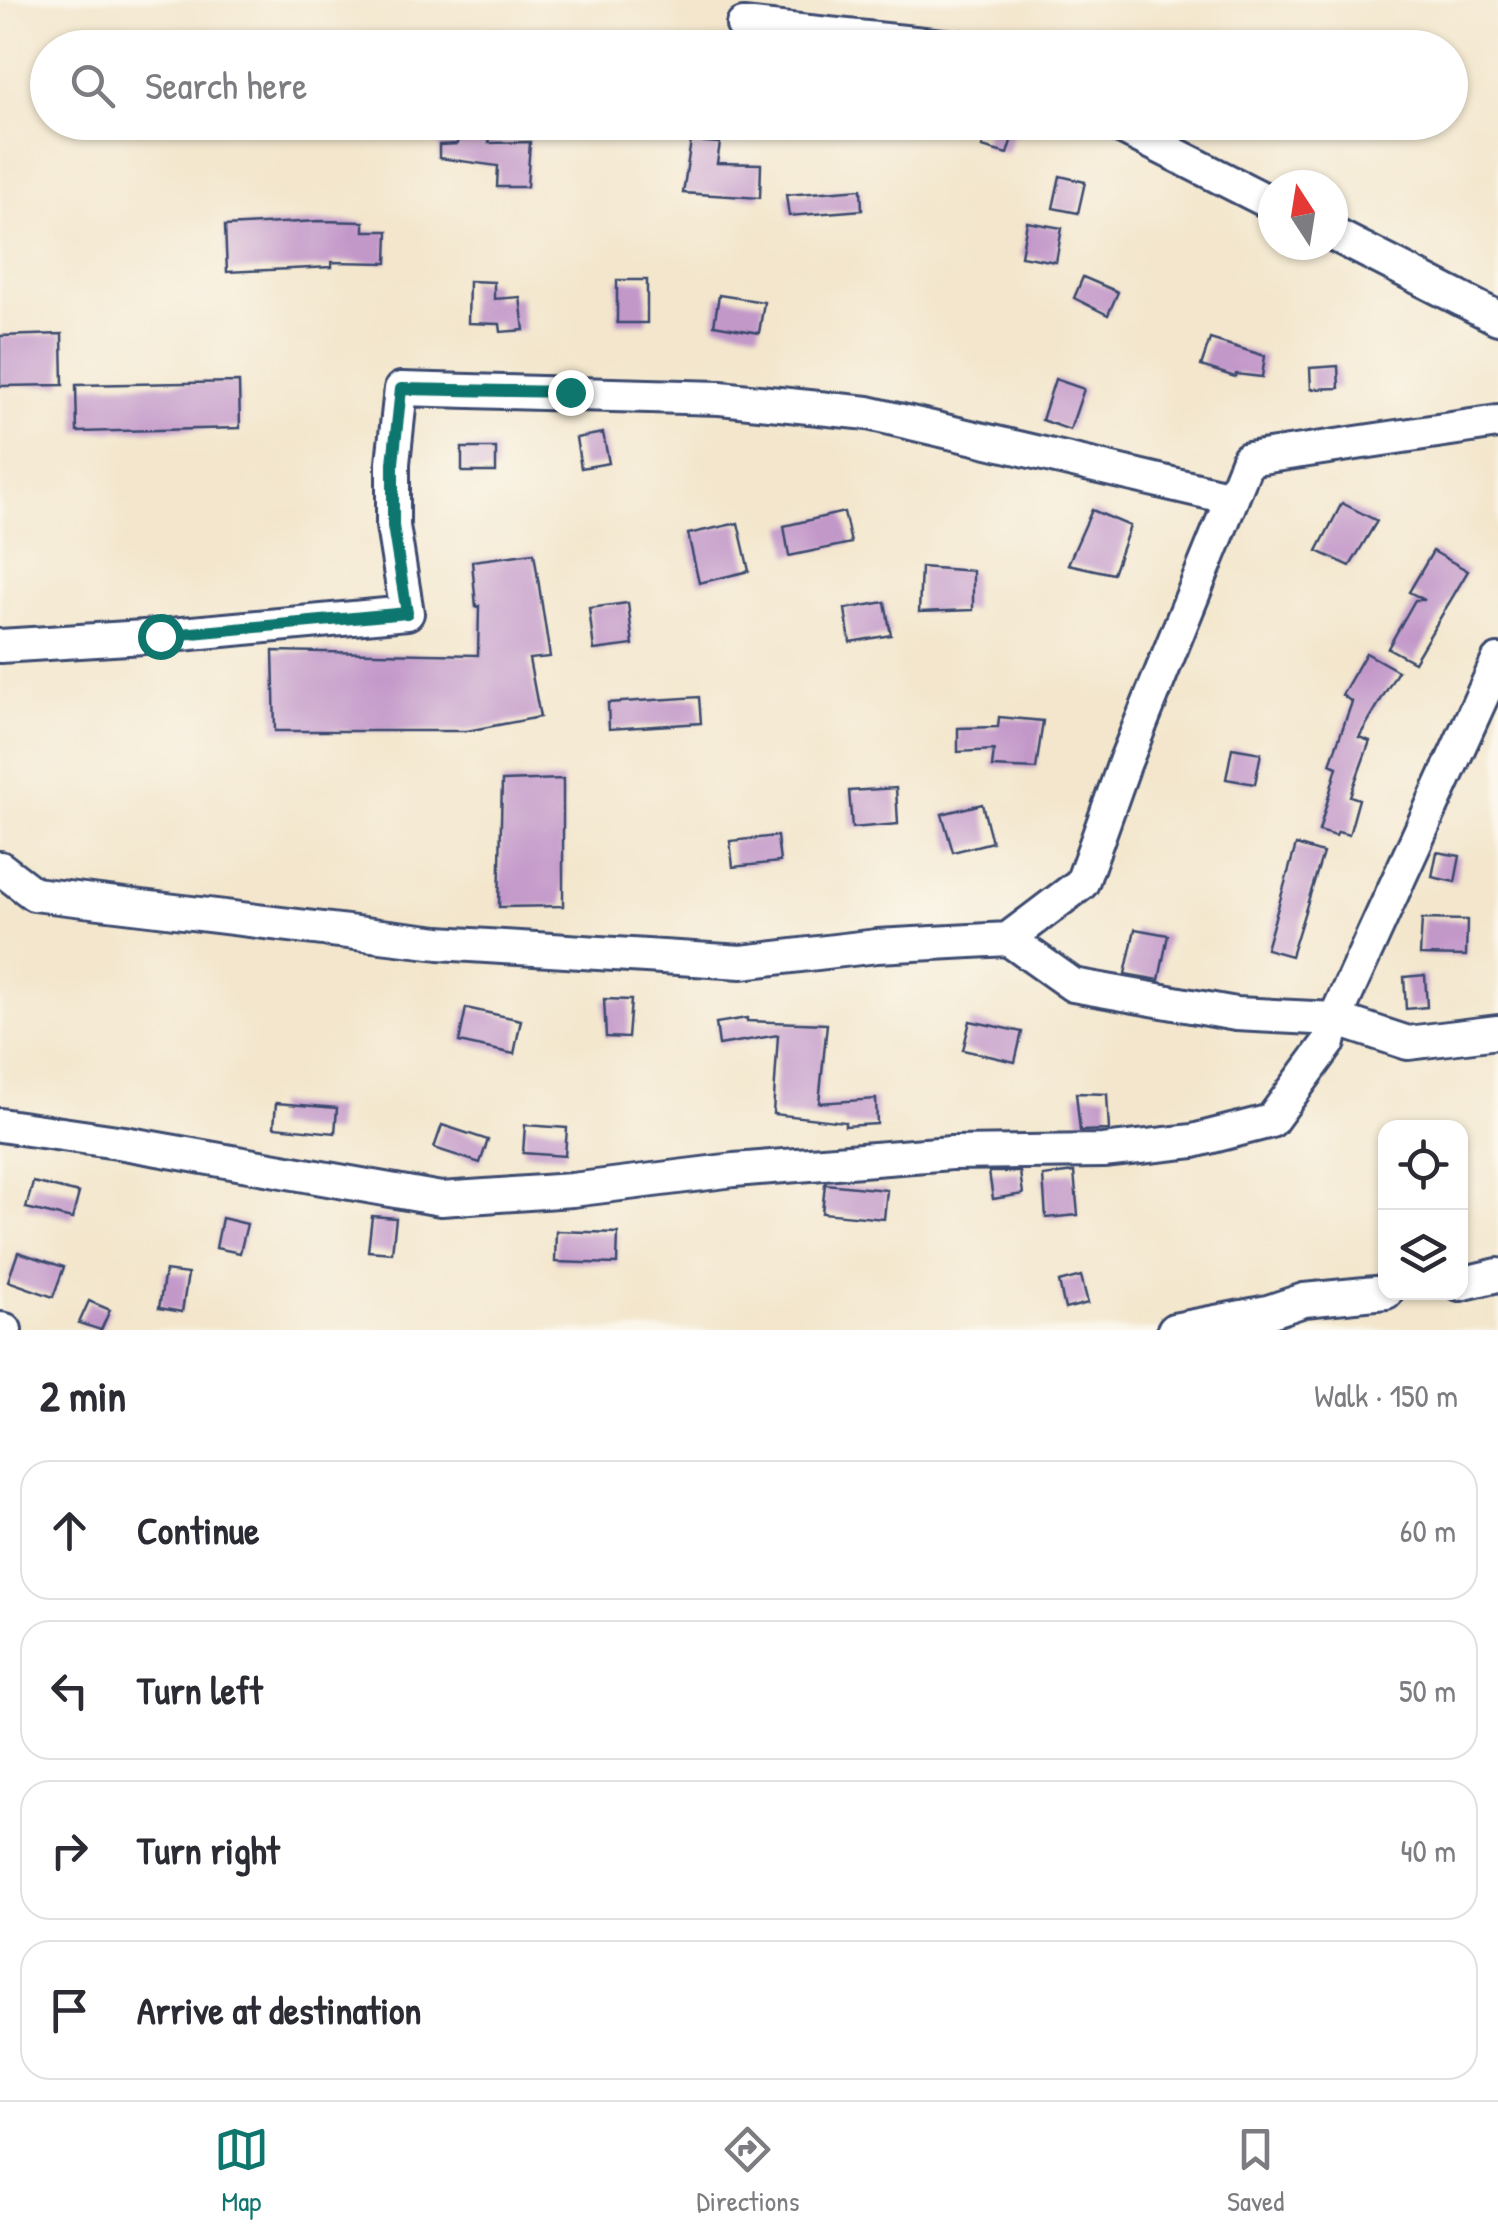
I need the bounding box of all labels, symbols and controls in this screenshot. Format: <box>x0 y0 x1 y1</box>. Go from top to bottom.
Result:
search box <box>30 30 1468 140</box>
icon: search <box>65 58 120 113</box>
text: Search here <box>145 59 307 111</box>
north arrow <box>1258 170 1348 260</box>
route end <box>548 370 594 416</box>
route start <box>138 614 184 660</box>
map controls <box>1378 1120 1468 1300</box>
button: locate <box>1378 1120 1468 1210</box>
button: layers <box>1378 1210 1468 1300</box>
text: 2 min <box>40 1367 126 1424</box>
text: Walk · 150 m <box>1314 1374 1458 1417</box>
icon: ahead <box>42 1503 97 1558</box>
text: Continue <box>137 1504 259 1556</box>
text: 60 m <box>1400 1509 1456 1552</box>
icon: left <box>42 1663 97 1718</box>
text: Turn left <box>137 1664 262 1716</box>
text: 50 m <box>1399 1669 1456 1712</box>
icon: right <box>42 1823 97 1878</box>
text: Turn right <box>137 1824 280 1876</box>
text: 40 m <box>1401 1829 1456 1872</box>
icon: arrive <box>42 1983 97 2038</box>
text: Arrive at destination <box>137 1984 421 2036</box>
tab: Map <box>214 2122 269 2220</box>
tab: Directions <box>696 2122 799 2220</box>
tab: Saved <box>1227 2122 1284 2220</box>

